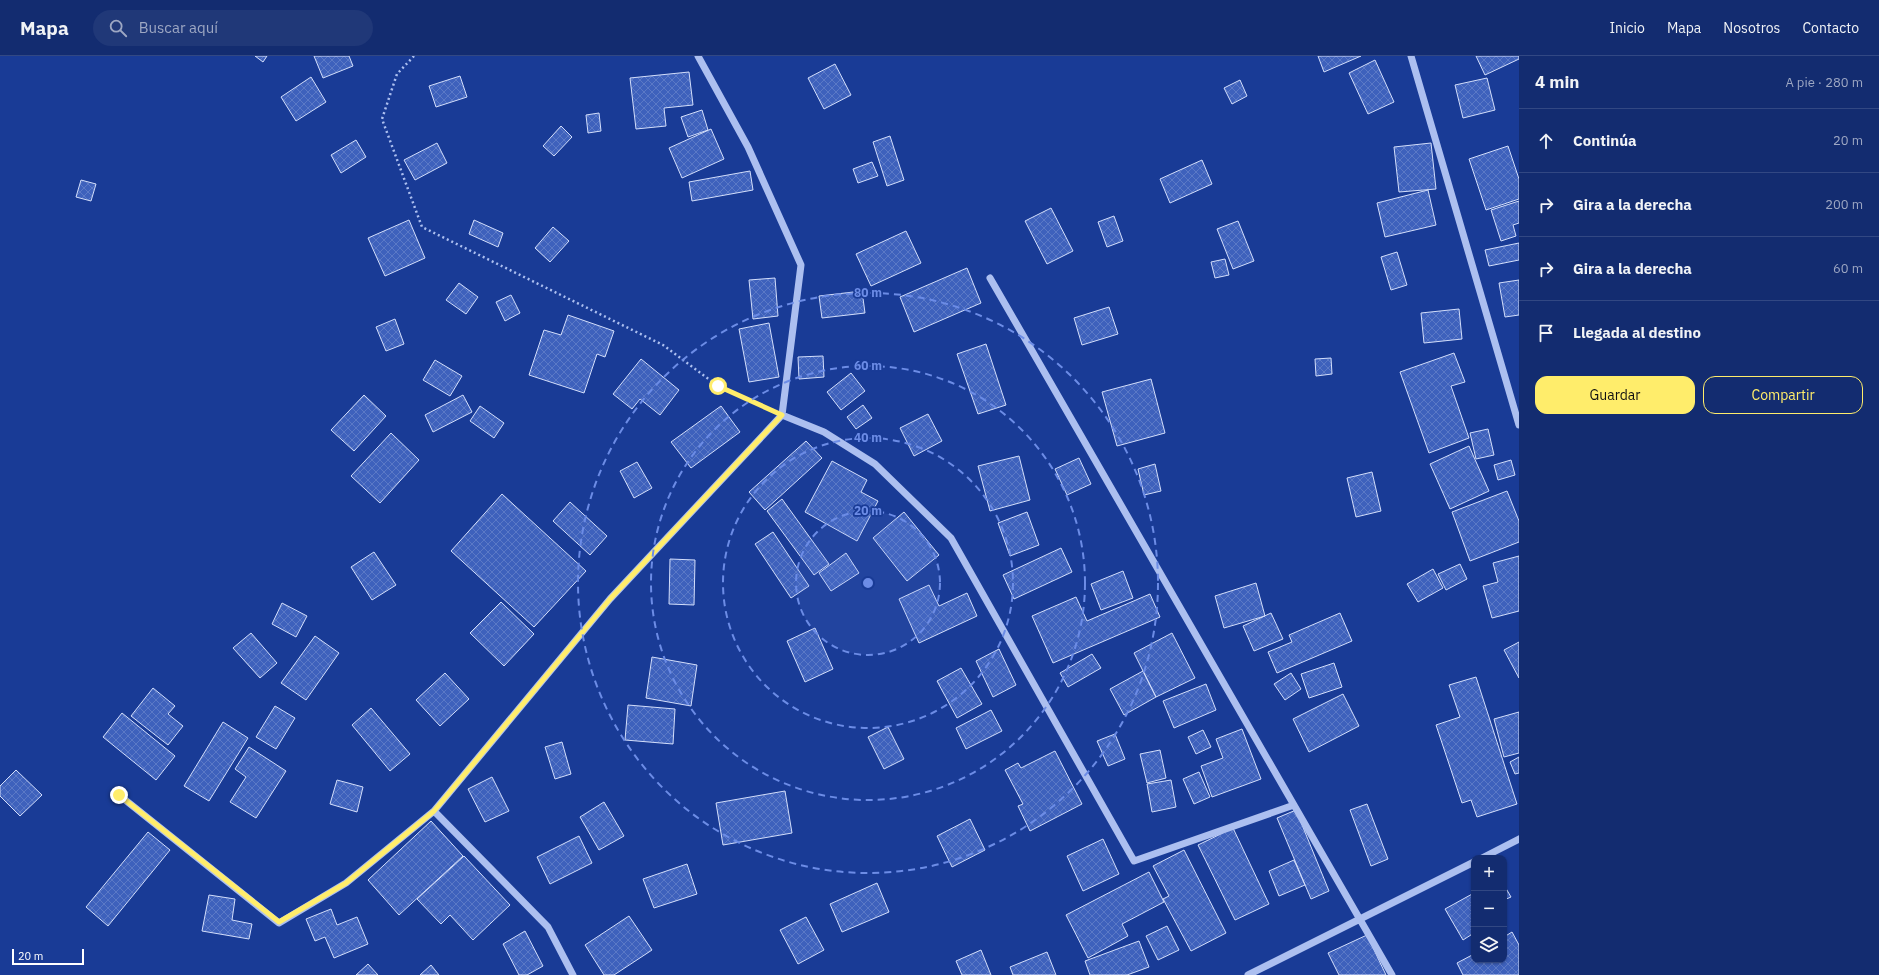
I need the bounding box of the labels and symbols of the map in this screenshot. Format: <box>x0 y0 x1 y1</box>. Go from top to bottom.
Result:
text: 80 m <box>854 285 882 300</box>
text: 60 m <box>854 358 882 373</box>
route start <box>709 377 727 395</box>
text: 40 m <box>854 430 882 445</box>
text: 20 m <box>854 503 882 518</box>
centre of rings <box>861 576 875 590</box>
route end <box>110 786 128 804</box>
scale bar <box>12 947 84 966</box>

